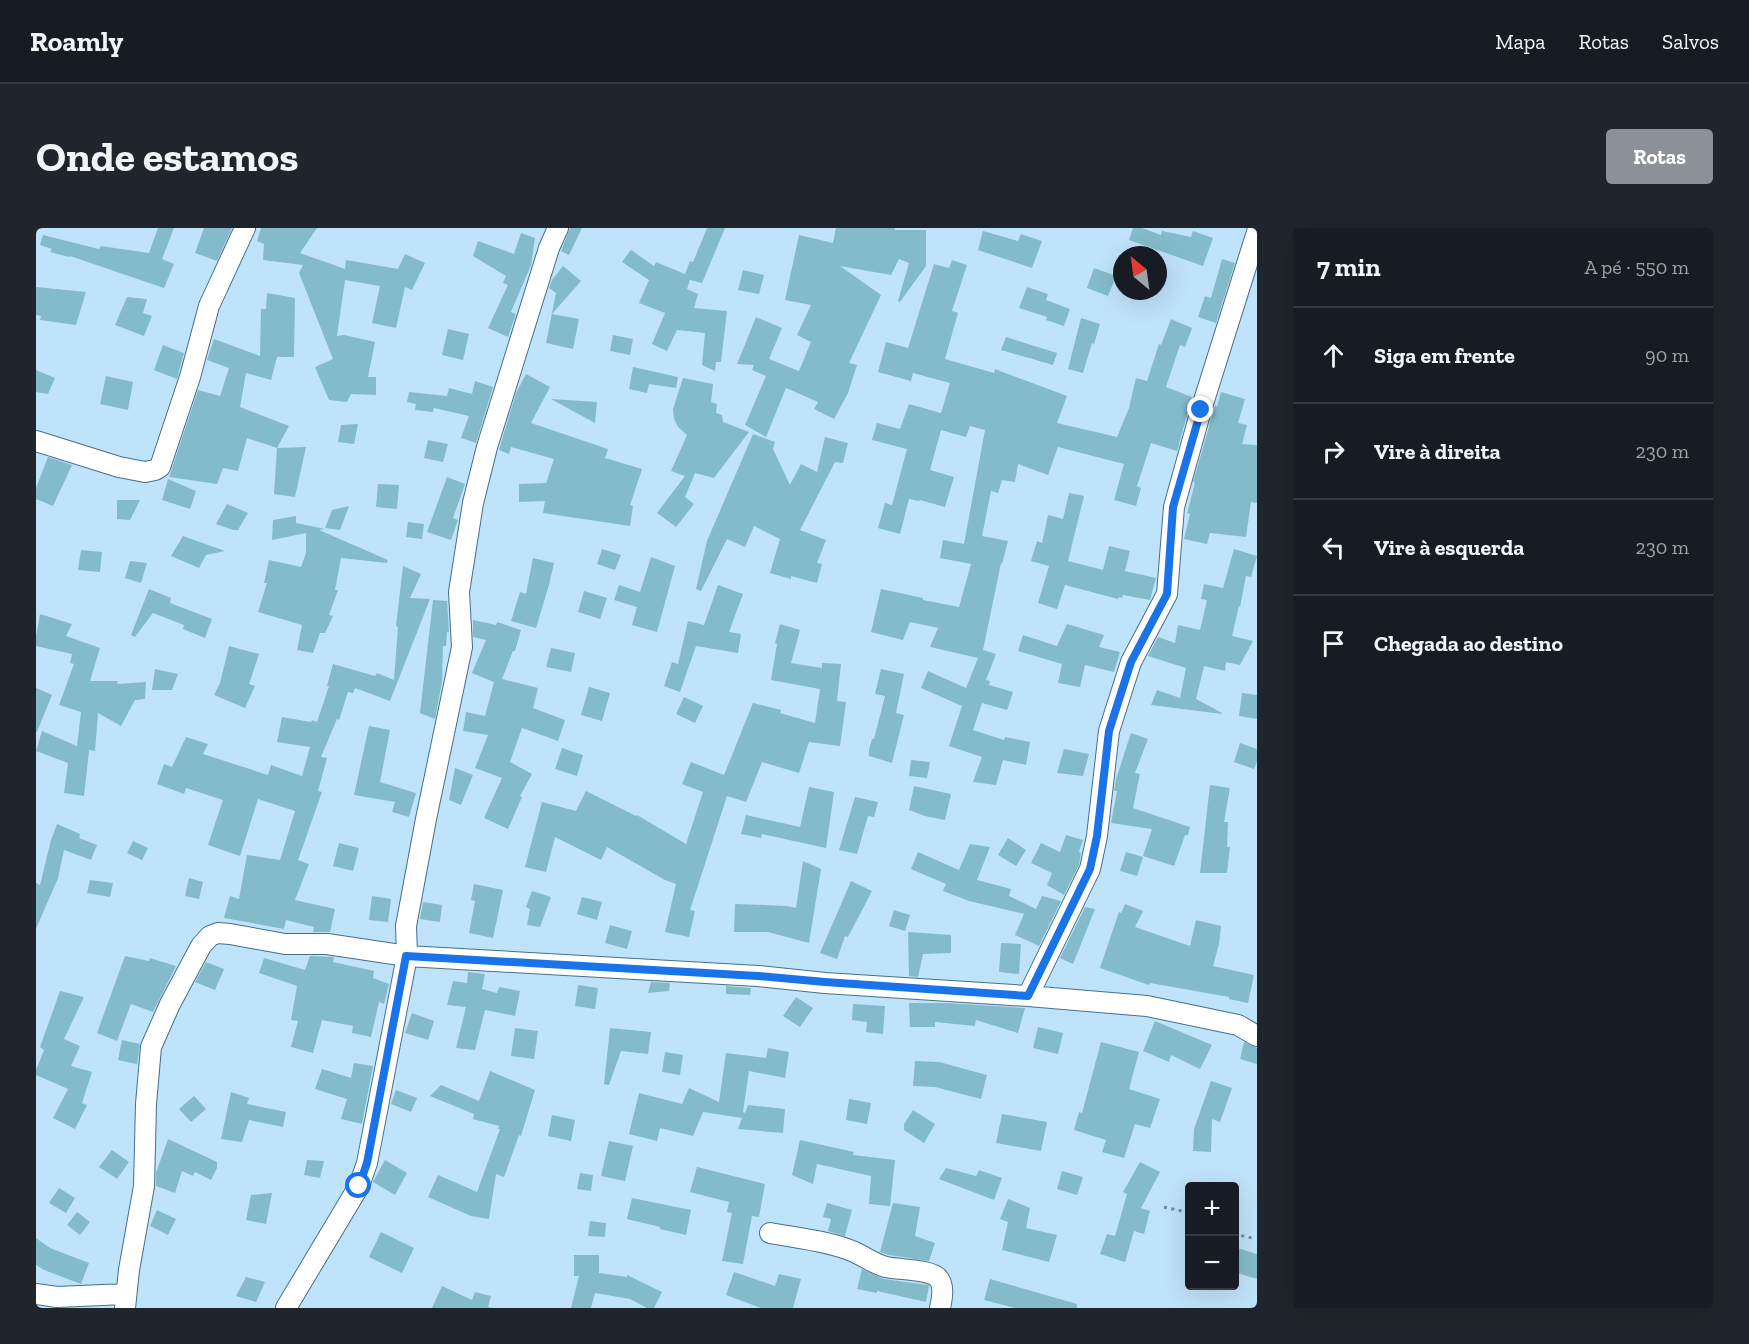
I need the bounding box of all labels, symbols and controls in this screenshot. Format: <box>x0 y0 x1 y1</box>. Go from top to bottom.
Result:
text: Roamly <box>30 25 123 58</box>
text: Mapa <box>1495 29 1545 54</box>
text: Rotas <box>1578 29 1629 54</box>
text: Salvos <box>1662 29 1719 54</box>
button: Rotas <box>1606 129 1713 184</box>
text: Onde estamos <box>36 131 298 182</box>
north arrow <box>1113 246 1167 300</box>
text: 7 min <box>1317 251 1381 283</box>
text: A pé · 550 m <box>1585 255 1689 279</box>
icon: ahead <box>1317 339 1350 372</box>
text: Siga em frente <box>1374 342 1515 369</box>
text: 90 m <box>1645 343 1689 367</box>
route end <box>1187 396 1213 422</box>
icon: right <box>1317 435 1350 468</box>
text: Vire à direita <box>1374 438 1501 465</box>
text: 230 m <box>1636 439 1689 463</box>
icon: left <box>1317 531 1350 564</box>
text: Vire à esquerda <box>1374 534 1524 561</box>
text: 230 m <box>1636 535 1689 559</box>
icon: arrive <box>1317 627 1350 660</box>
text: Chegada ao destino <box>1374 630 1563 657</box>
route start <box>345 1172 371 1198</box>
map controls <box>1185 1182 1239 1290</box>
button: + <box>1185 1182 1239 1236</box>
button: − <box>1185 1236 1239 1290</box>

